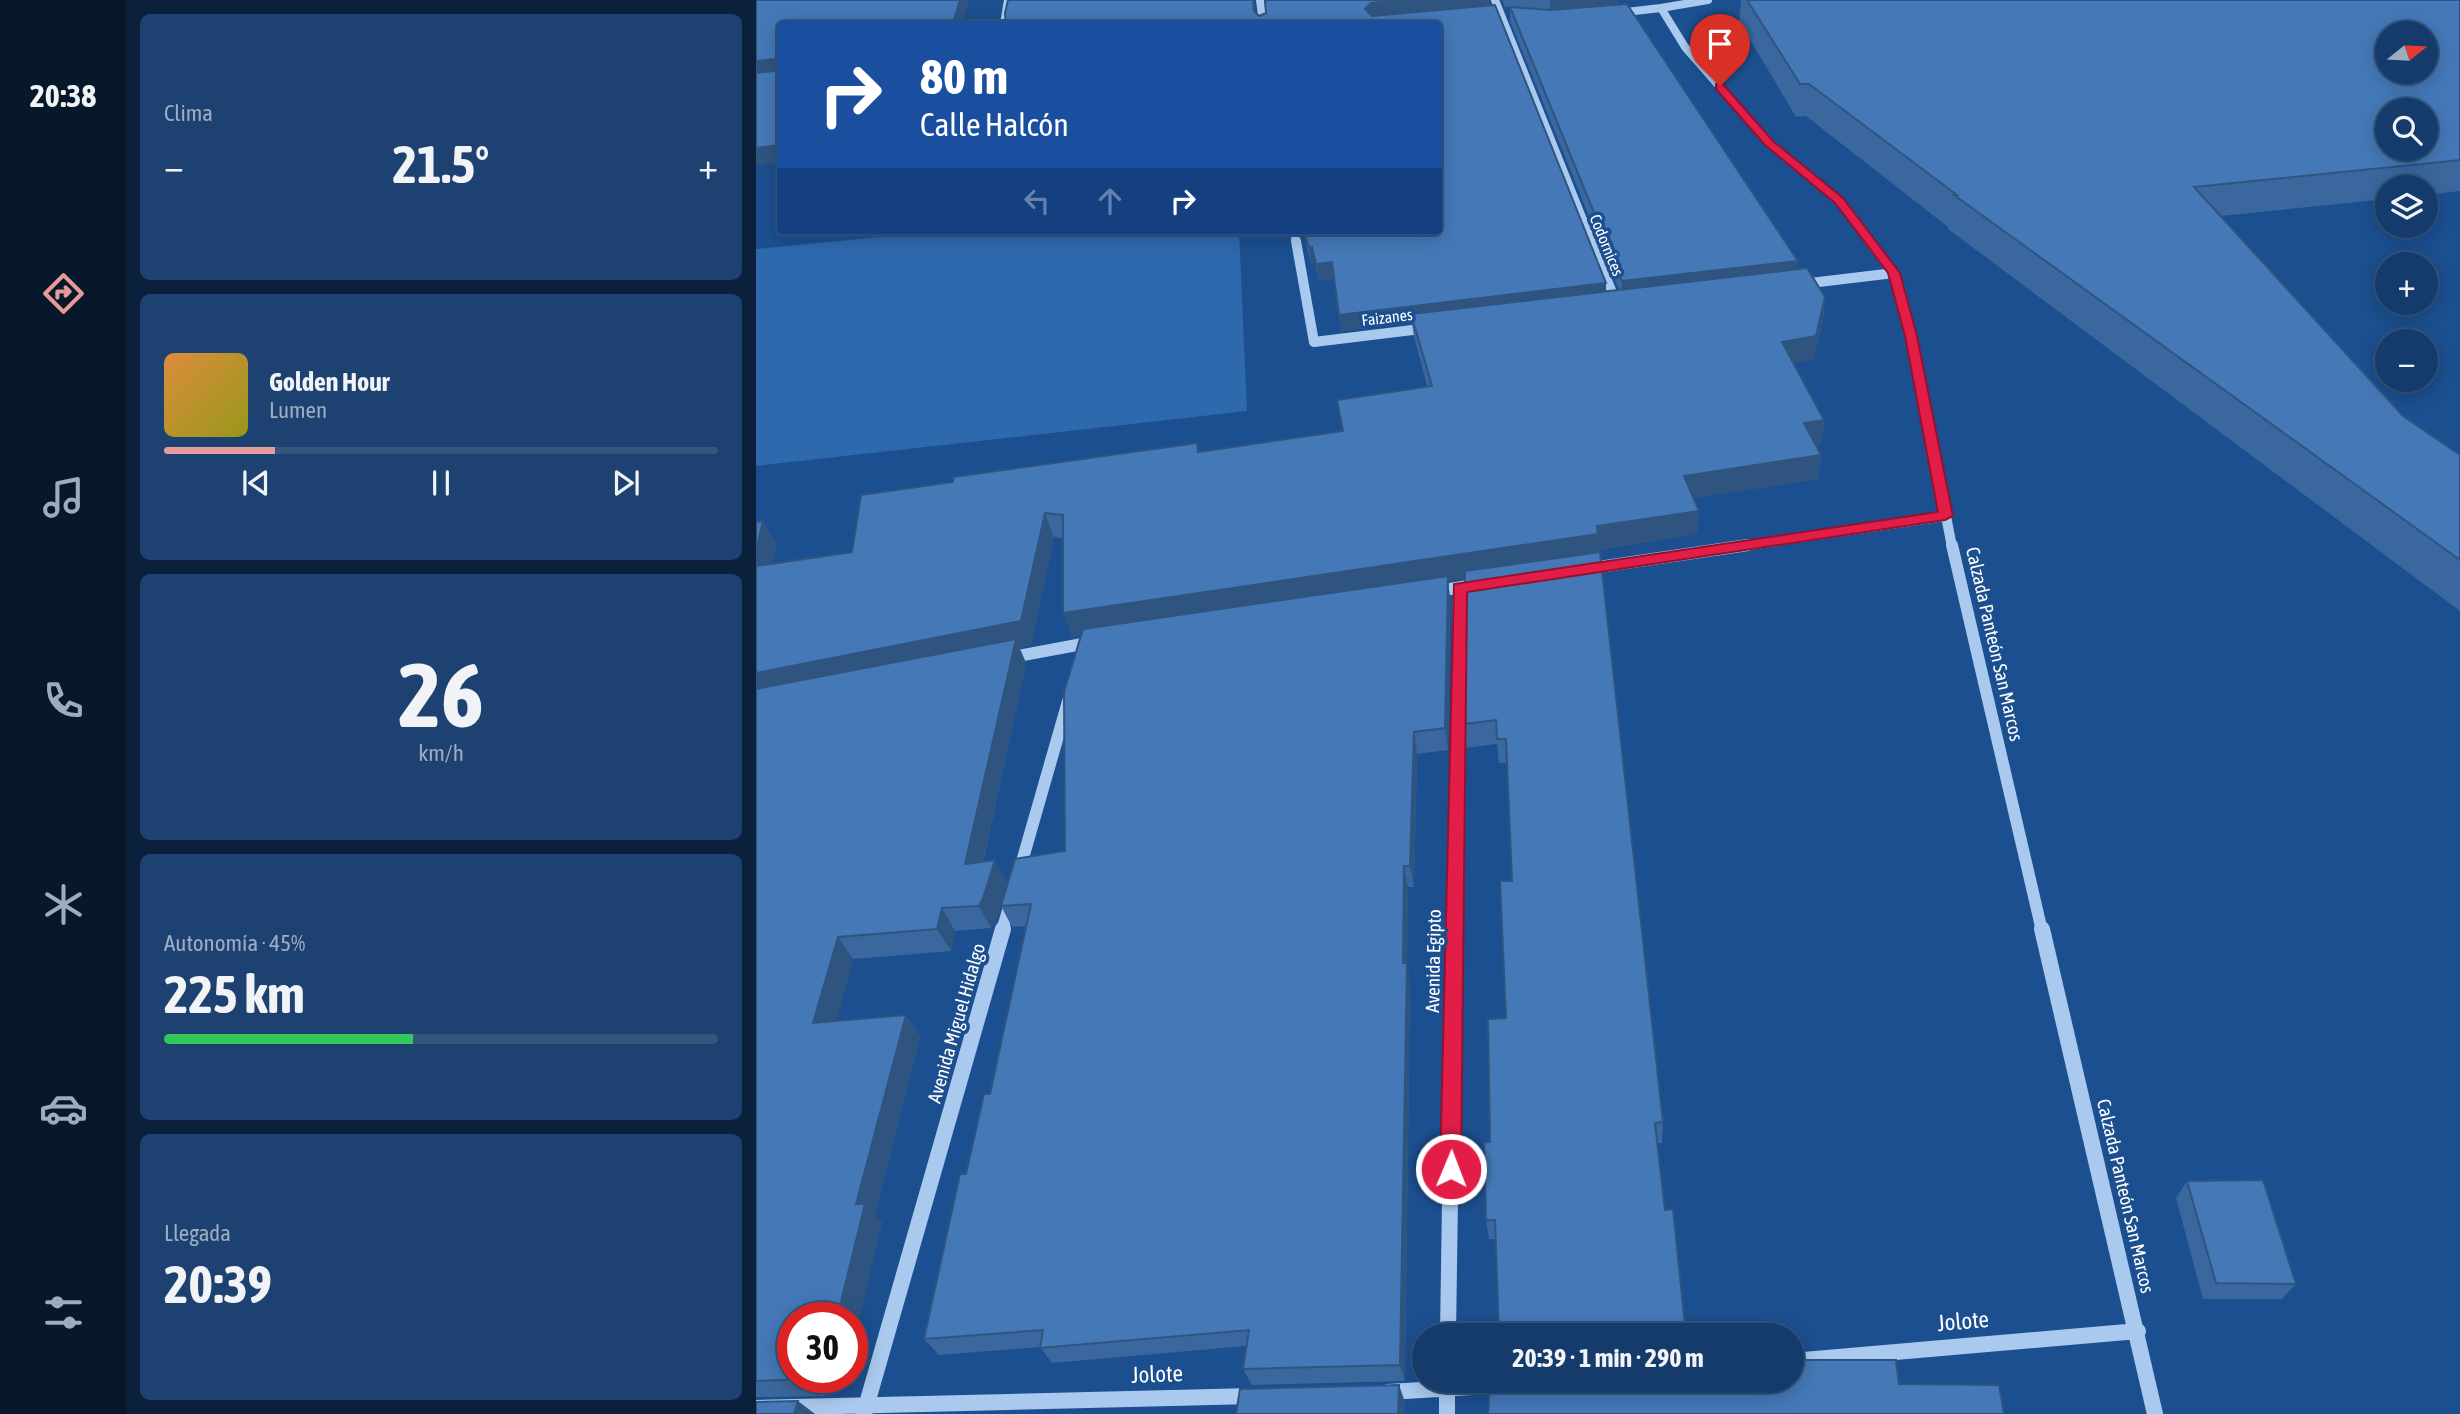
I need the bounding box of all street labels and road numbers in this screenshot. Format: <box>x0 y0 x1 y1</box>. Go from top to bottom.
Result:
street label: Codornices <box>1587 212 1628 279</box>
street label: Faizanes <box>1361 305 1414 329</box>
street label: Calzada Panteón San Marcos <box>1962 545 2028 743</box>
street label: Avenida Egipto <box>1421 909 1445 1013</box>
street label: Avenida Miguel Hidalgo <box>923 941 989 1105</box>
street label: Calzada Panteón San Marcos <box>2093 1097 2159 1295</box>
street label: Jolote <box>1936 1306 1990 1336</box>
street label: Jolote <box>1131 1360 1183 1388</box>

